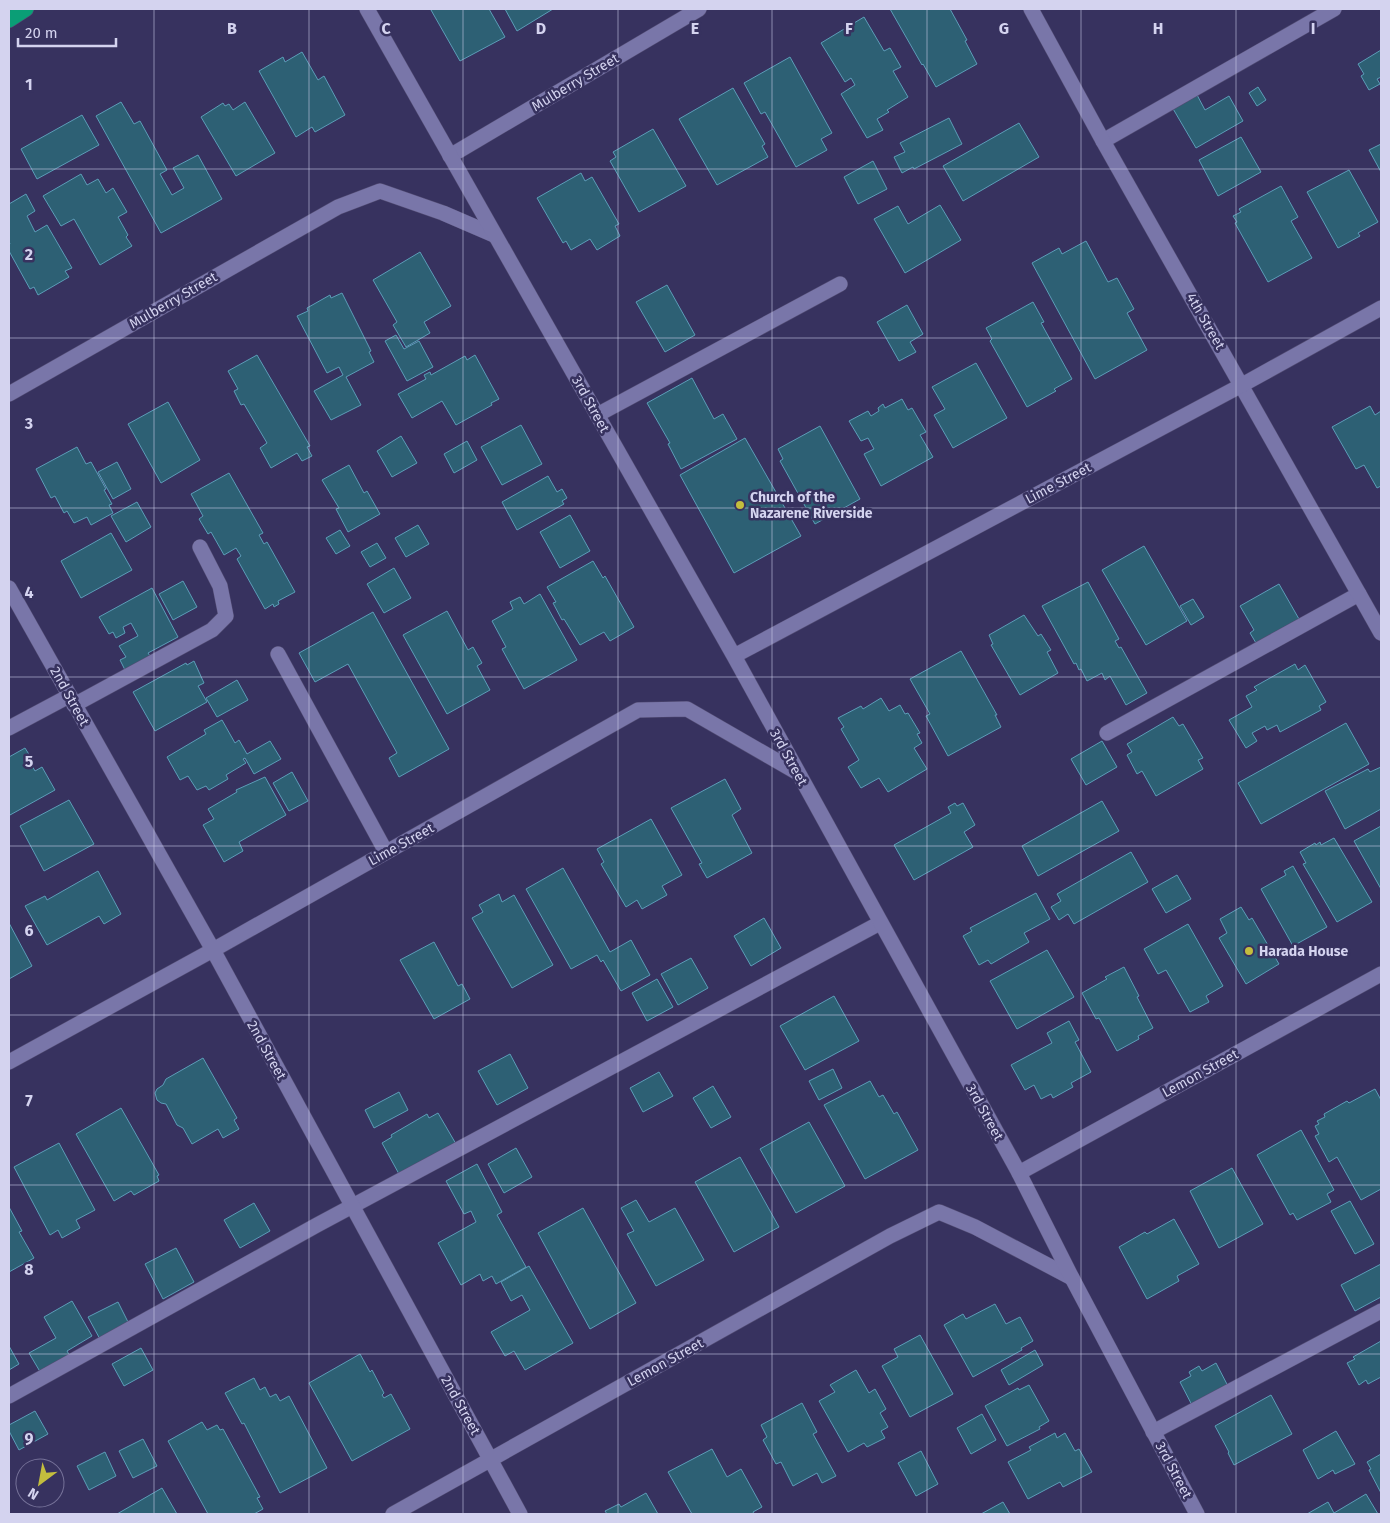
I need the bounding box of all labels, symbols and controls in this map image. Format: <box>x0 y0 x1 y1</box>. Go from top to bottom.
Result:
scale bar <box>18 15 115 47</box>
text: B <box>227 19 237 38</box>
text: C <box>381 19 391 38</box>
text: D <box>536 19 546 38</box>
text: E <box>691 19 699 38</box>
text: F <box>845 19 853 38</box>
text: G <box>999 19 1009 38</box>
text: H <box>1153 19 1163 38</box>
text: I <box>1311 19 1315 38</box>
text: 20 m <box>25 24 58 42</box>
street label: Mulberry Street <box>529 49 623 115</box>
text: 1 <box>25 75 33 94</box>
text: 2 <box>25 245 33 264</box>
street label: Mulberry Street <box>126 268 221 332</box>
street label: 4th Street <box>1183 290 1229 353</box>
street label: 3rd Street <box>568 373 613 436</box>
text: 3 <box>24 414 33 433</box>
street label: Lime Street <box>1022 459 1095 508</box>
place label: Church of the Nazarene Riverside <box>750 489 873 522</box>
marker: Church of the Nazarene Riverside <box>734 499 746 511</box>
text: 4 <box>24 583 34 602</box>
street label: 2nd Street <box>46 664 93 730</box>
street label: 3rd Street <box>766 726 811 789</box>
text: 5 <box>25 752 34 771</box>
street label: Lime Street <box>366 819 438 869</box>
text: 6 <box>24 921 34 940</box>
place label: Harada House <box>1259 943 1348 960</box>
marker: Harada House <box>1243 945 1255 957</box>
street label: 2nd Street <box>243 1018 290 1084</box>
street label: Lemon Street <box>1159 1045 1242 1101</box>
street label: 3rd Street <box>962 1081 1007 1144</box>
text: 7 <box>25 1091 33 1110</box>
text: 8 <box>24 1260 34 1279</box>
street label: Lemon Street <box>624 1334 707 1390</box>
street label: 2nd Street <box>437 1373 484 1439</box>
text: 9 <box>25 1429 34 1448</box>
street label: 3rd Street <box>1151 1439 1196 1502</box>
north arrow <box>15 1458 65 1508</box>
text: N <box>25 1484 42 1503</box>

